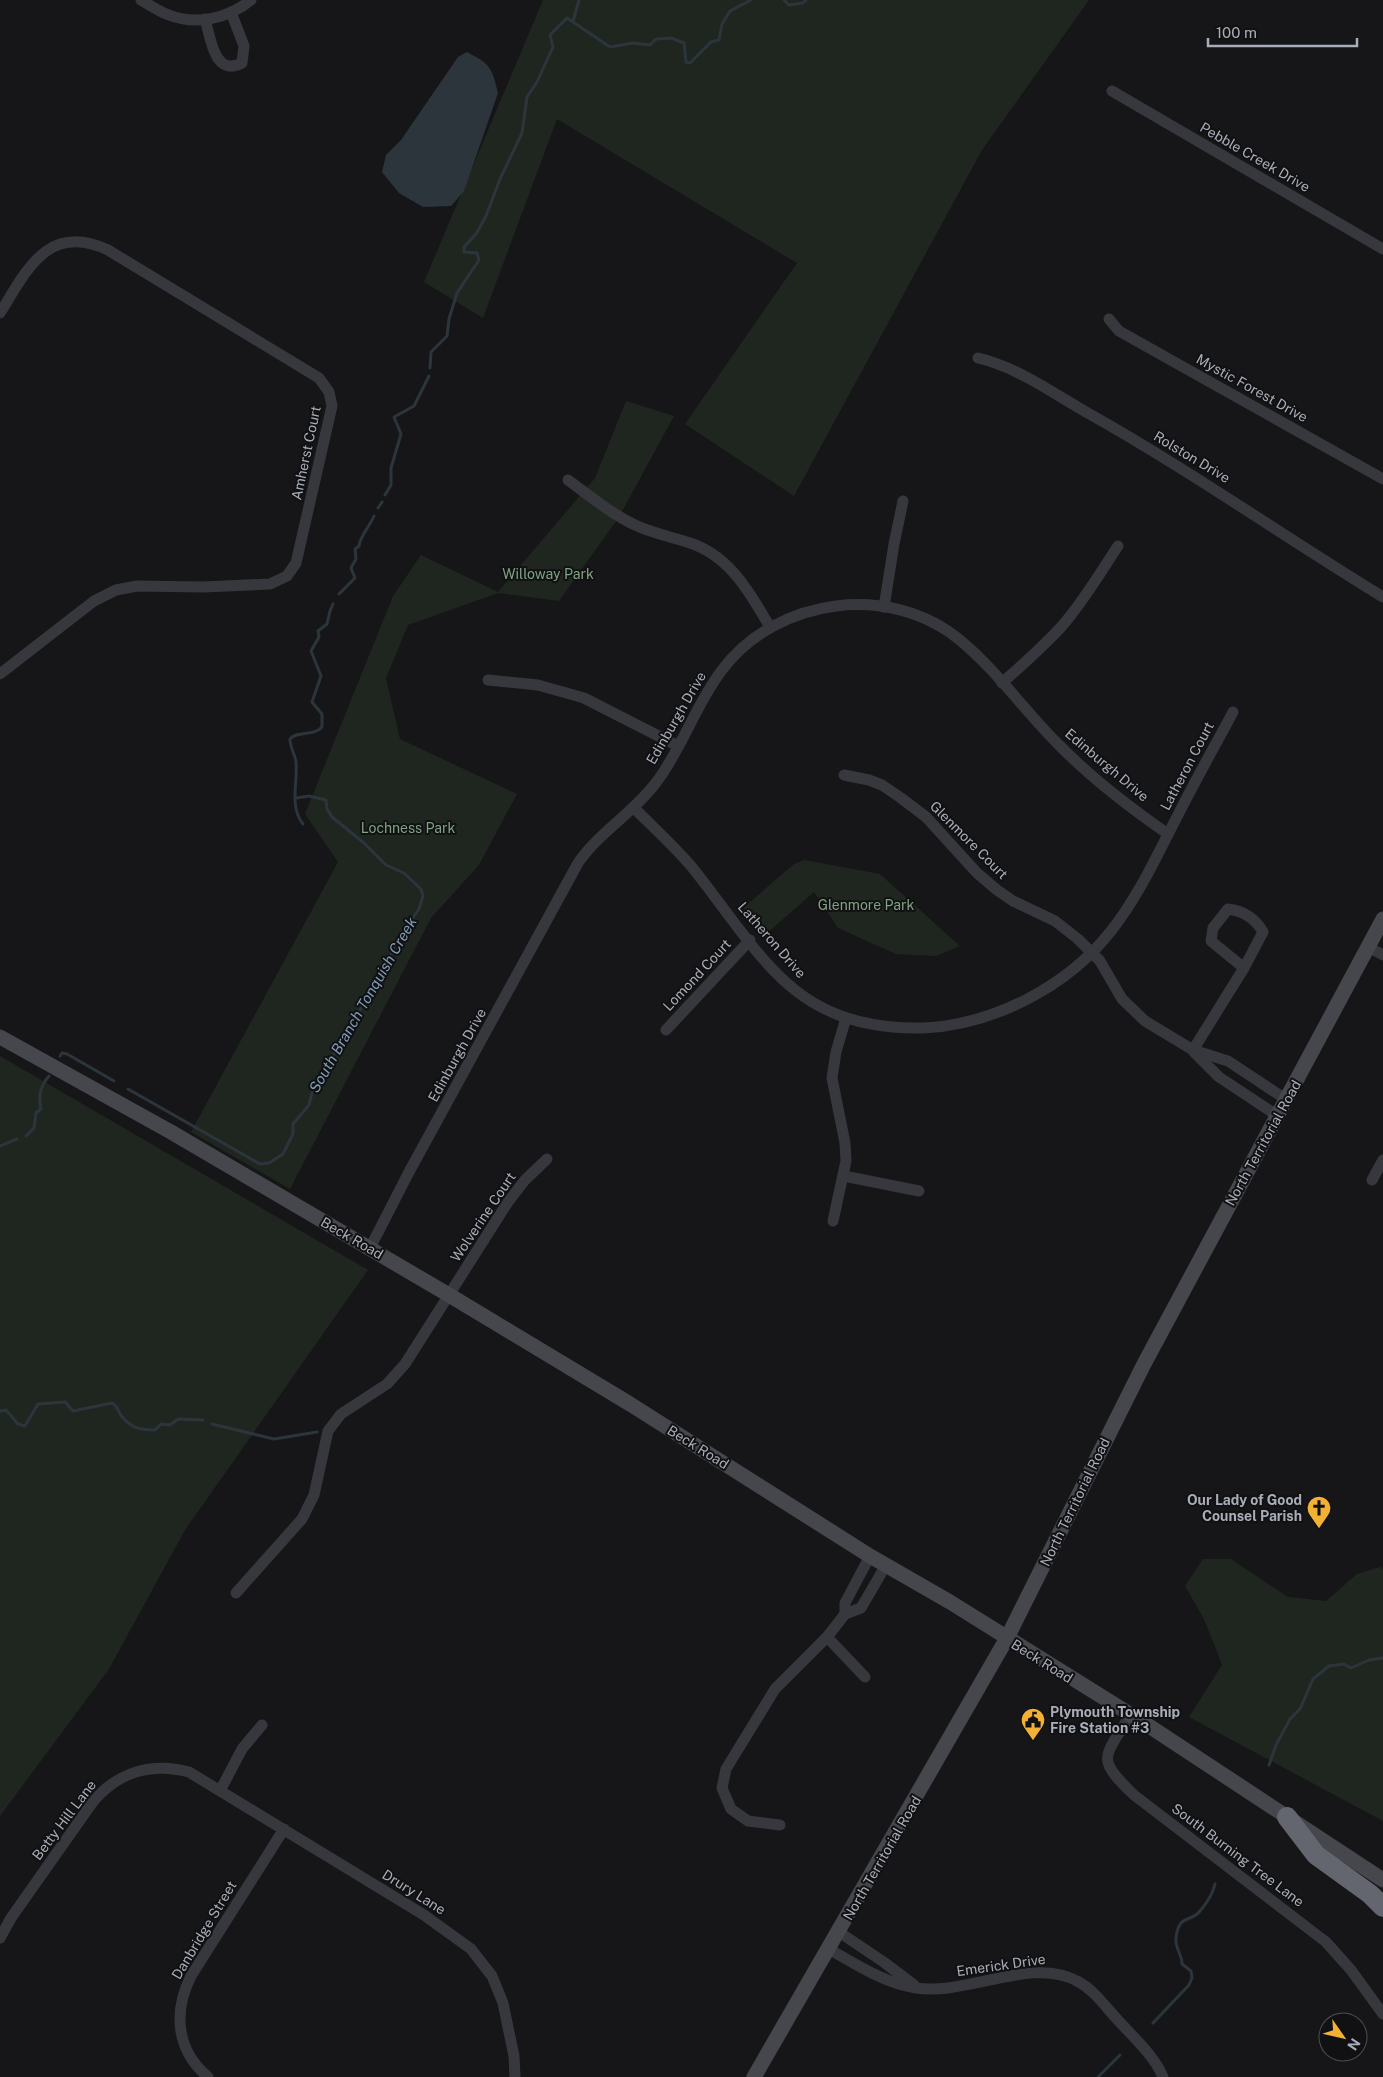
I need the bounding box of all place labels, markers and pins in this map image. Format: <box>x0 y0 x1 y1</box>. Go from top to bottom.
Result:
place label: Our Lady of Good Counsel Parish <box>1187 1492 1302 1524</box>
church icon: Our Lady of Good Counsel Parish <box>1306 1495 1332 1529</box>
place label: Plymouth Township Fire Station #3 <box>1050 1704 1180 1736</box>
public building icon: Plymouth Township Fire Station #3 <box>1020 1707 1046 1741</box>

